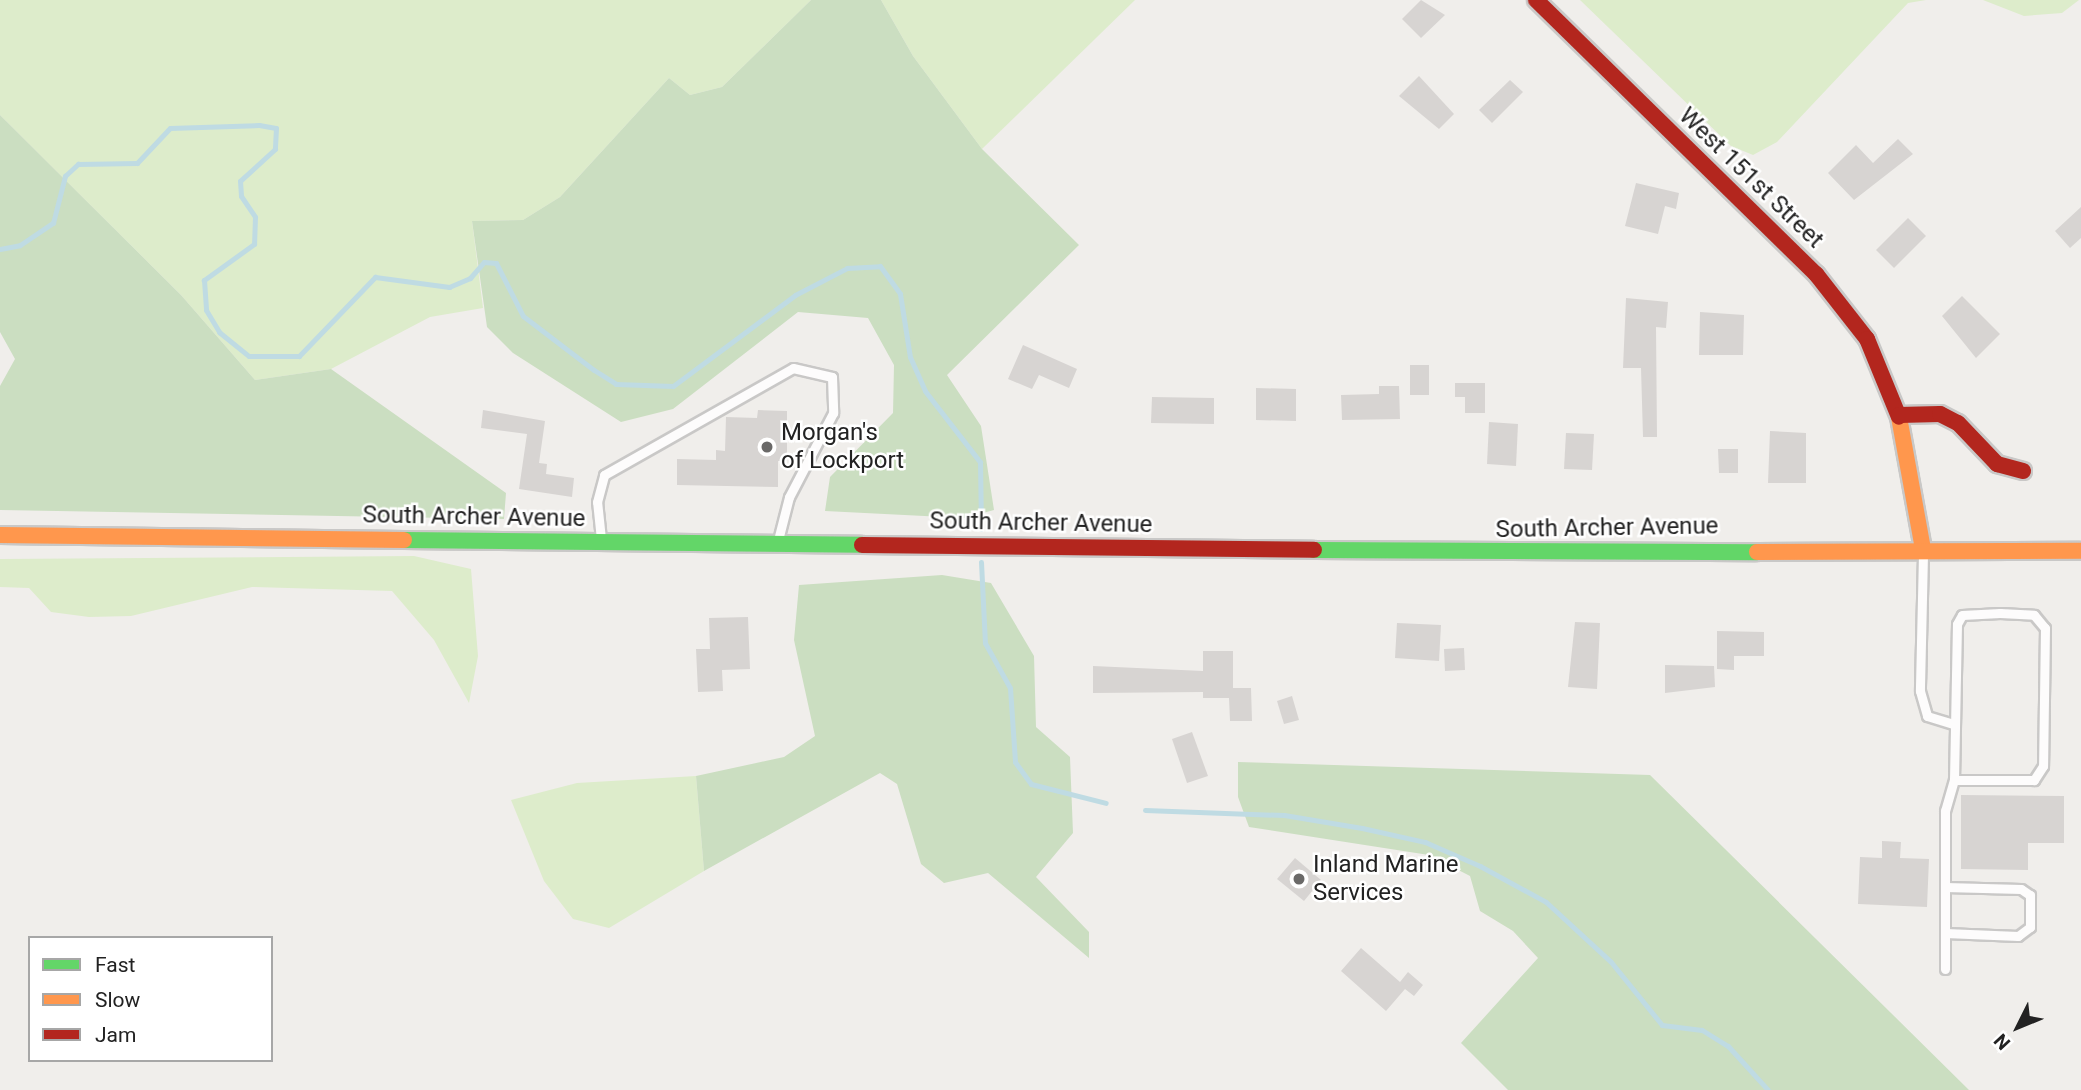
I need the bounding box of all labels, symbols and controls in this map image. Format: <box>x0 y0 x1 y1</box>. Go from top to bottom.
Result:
street label: West 151st Street <box>1673 102 1829 254</box>
place label: Morgan's of Lockport <box>781 419 904 475</box>
marker: Morgan's of Lockport <box>759 439 775 455</box>
street label: South Archer Avenue <box>362 501 586 533</box>
street label: South Archer Avenue <box>929 507 1153 539</box>
street label: South Archer Avenue <box>1495 512 1719 544</box>
place label: Inland Marine Services <box>1313 851 1458 907</box>
marker: Inland Marine Services <box>1291 871 1307 887</box>
legend <box>28 936 273 1062</box>
text: Fast <box>95 953 135 977</box>
text: Slow <box>95 988 140 1012</box>
north arrow <box>1983 992 2053 1062</box>
text: Jam <box>95 1023 136 1047</box>
text: N <box>1989 1029 2015 1054</box>

